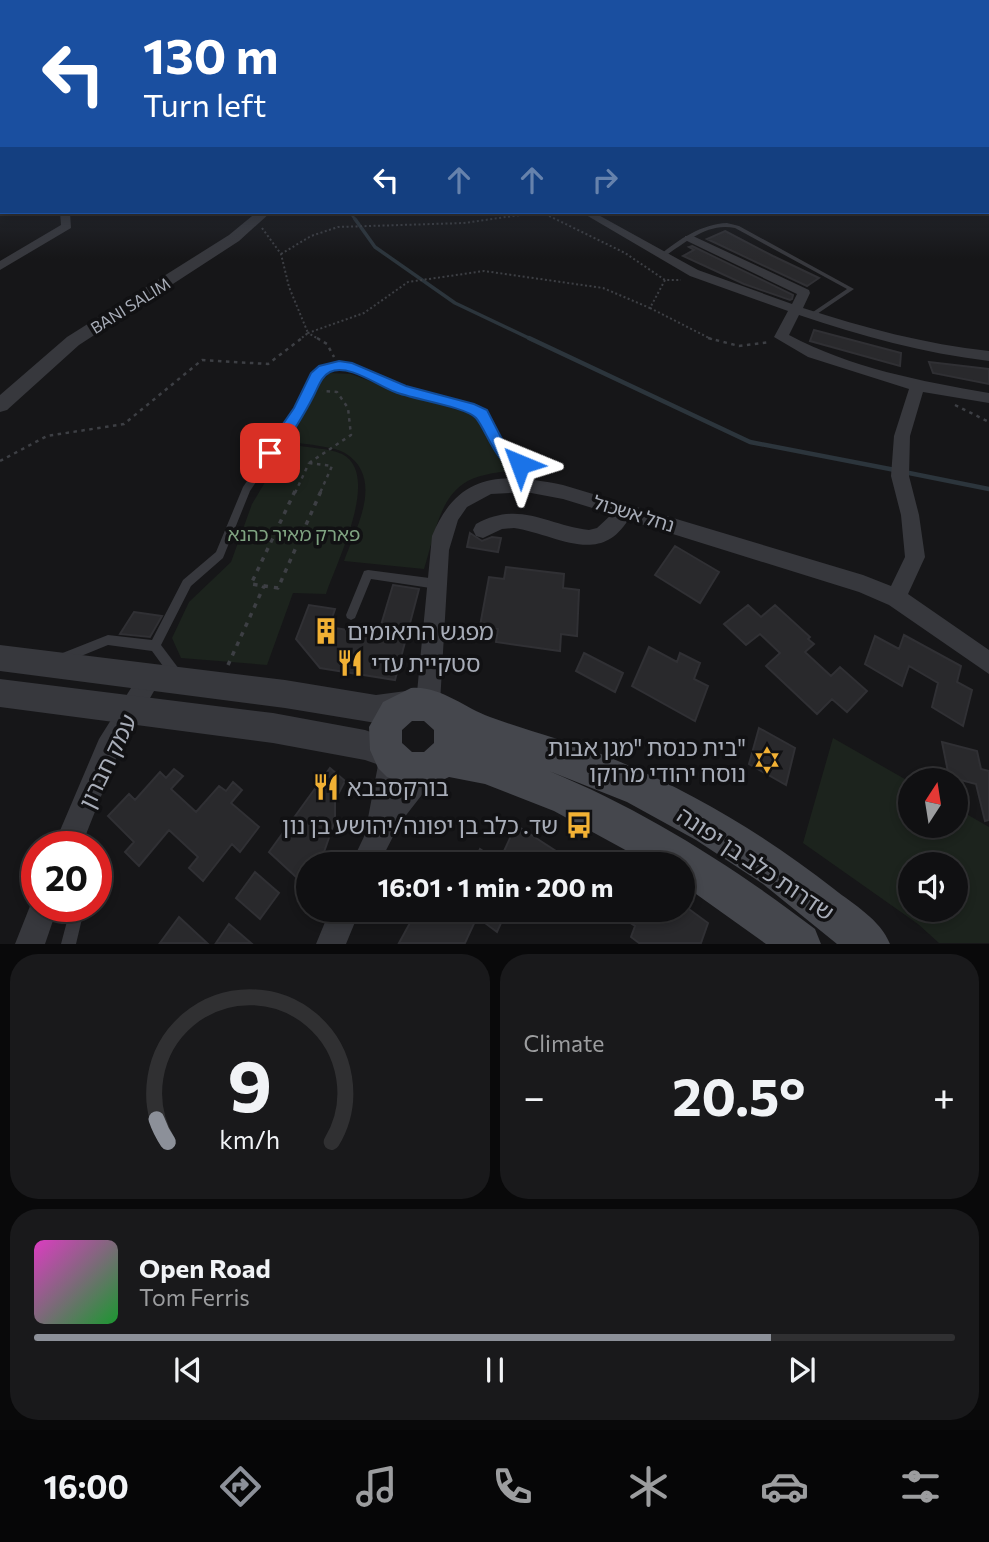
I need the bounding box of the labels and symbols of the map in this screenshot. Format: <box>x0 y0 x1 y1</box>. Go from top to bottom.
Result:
street label: BANI SALIM <box>87 273 173 337</box>
pin <box>240 423 300 483</box>
position arrow <box>483 427 557 501</box>
street label: נחל אשכול <box>591 490 677 536</box>
park label: פארק מאיר כהנא <box>228 522 360 545</box>
building icon: מפגש התאומים <box>311 616 341 646</box>
place label: מפגש התאומים <box>347 617 494 645</box>
restaurant icon: סטקיית עדי <box>335 648 365 678</box>
place label: סטקיית עדי <box>371 649 480 677</box>
street label: עמק חברון <box>72 709 142 813</box>
place label: בית כנסת "מגן אבות" נוסח יהודי מרוקו <box>548 733 746 787</box>
synagogue icon: בית כנסת "מגן אבות" נוסח יהודי מרוקו <box>752 745 782 775</box>
north arrow <box>898 768 968 838</box>
restaurant icon: בורקסבבא <box>311 772 341 802</box>
place label: בורקסבבא <box>347 773 449 801</box>
street label: שדרות כלב בן יפונה <box>672 800 840 926</box>
bus stop icon: שד. כלב בן יפונה/יהושע בן נון <box>564 810 594 840</box>
place label: שד. כלב בן יפונה/יהושע בן נון <box>282 811 558 839</box>
speed limit sign: 20 <box>21 831 112 922</box>

